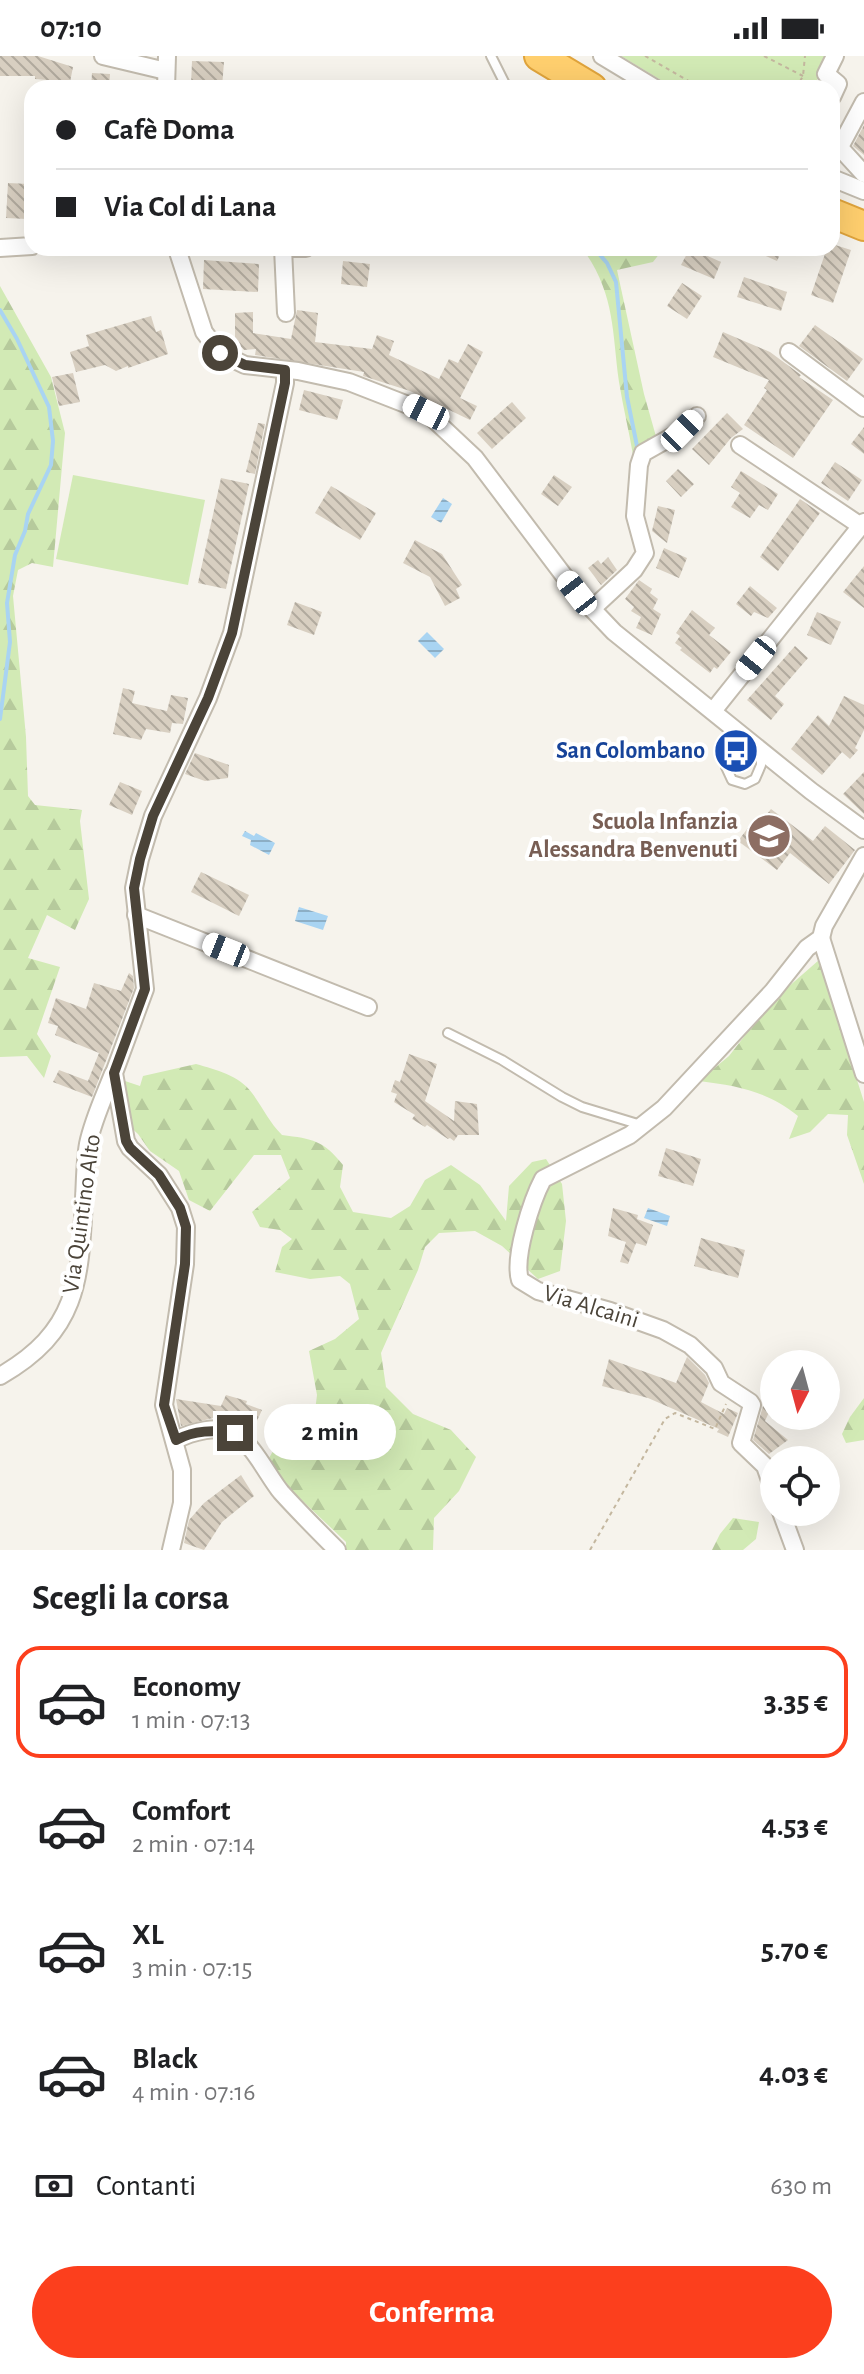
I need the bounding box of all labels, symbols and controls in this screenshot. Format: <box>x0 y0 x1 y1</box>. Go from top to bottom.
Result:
text: 07:10 <box>40 13 102 43</box>
text: Cafè Doma <box>104 115 235 145</box>
text: Via Col di Lana <box>104 192 276 222</box>
route start <box>202 335 238 371</box>
car <box>399 391 453 433</box>
car <box>657 406 707 456</box>
car <box>553 567 601 619</box>
car <box>732 632 780 684</box>
bus stop icon: San Colombano <box>712 727 760 775</box>
place label: San Colombano <box>556 739 705 763</box>
place label: Scuola Infanzia Alessandra Benvenuti <box>529 810 738 862</box>
school or university icon: Scuola Infanzia Alessandra Benvenuti <box>745 812 793 860</box>
car <box>199 930 253 970</box>
street label: Via Quintino Alto <box>59 1133 105 1295</box>
street label: Via Alcaini <box>540 1281 642 1333</box>
north arrow <box>760 1350 840 1430</box>
map controls <box>760 1350 840 1526</box>
callout: 2 min <box>263 1405 395 1461</box>
route end <box>217 1415 253 1451</box>
text: 2 min <box>301 1419 359 1445</box>
button: locate <box>760 1446 840 1526</box>
text: Scegli la corsa <box>32 1580 229 1616</box>
icon: car <box>36 1666 108 1738</box>
text: Economy <box>132 1672 241 1702</box>
text: 3.35 € <box>764 1687 828 1717</box>
text: 1 min · 07:13 <box>132 1707 250 1733</box>
icon: car <box>36 1790 108 1862</box>
text: Comfort <box>132 1796 231 1826</box>
text: 4.53 € <box>762 1811 828 1841</box>
text: 2 min · 07:14 <box>132 1831 255 1857</box>
icon: car <box>36 1914 108 1986</box>
text: XL <box>132 1920 164 1950</box>
text: 5.70 € <box>761 1935 828 1965</box>
text: 3 min · 07:15 <box>132 1955 252 1981</box>
icon: car <box>36 2038 108 2110</box>
text: Black <box>132 2044 198 2074</box>
text: 4.03 € <box>759 2059 828 2089</box>
text: 4 min · 07:16 <box>132 2079 256 2105</box>
icon: cash <box>32 2164 76 2208</box>
text: Contanti <box>96 2171 196 2201</box>
text: 630 m <box>770 2173 832 2199</box>
button: Conferma <box>32 2266 832 2358</box>

